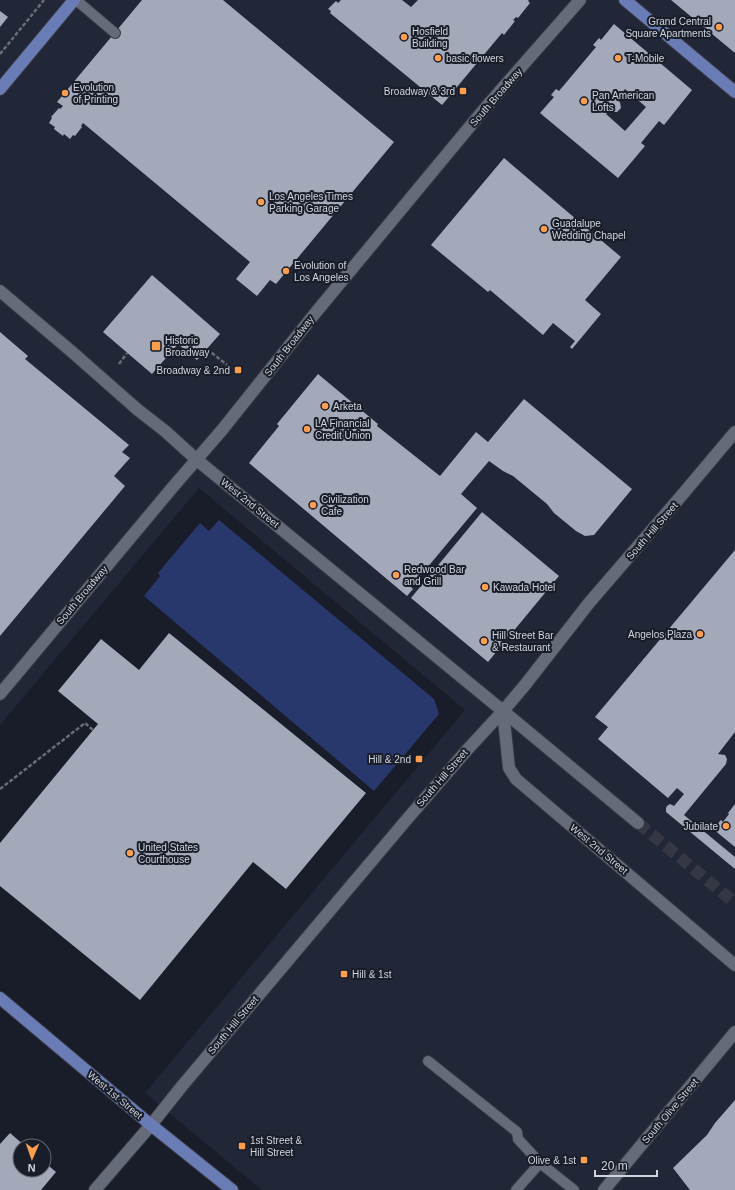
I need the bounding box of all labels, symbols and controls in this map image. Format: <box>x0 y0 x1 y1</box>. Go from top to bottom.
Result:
place label: Grand Central Square Apartments <box>625 16 711 39</box>
marker: Grand Central Square Apartments <box>714 22 724 32</box>
place label: Hosfield Building <box>412 26 448 49</box>
marker: Hosfield Building <box>399 32 409 42</box>
marker: basic flowers <box>433 53 443 63</box>
place label: basic flowers <box>446 53 504 64</box>
marker: T-Mobile <box>613 53 623 63</box>
place label: T-Mobile <box>626 53 665 64</box>
street label: South Broadway <box>468 66 524 128</box>
place label: Evolution of Printing <box>73 82 118 105</box>
place label: Broadway & 3rd <box>384 86 455 97</box>
marker: Broadway & 3rd <box>458 86 468 96</box>
marker: Evolution of Printing <box>60 88 70 98</box>
place label: Pan American Lofts <box>592 90 654 113</box>
marker: Pan American Lofts <box>579 96 589 106</box>
place label: Los Angeles Times Parking Garage <box>269 191 353 214</box>
marker: Los Angeles Times Parking Garage <box>256 197 266 207</box>
place label: Guadalupe Wedding Chapel <box>552 218 626 241</box>
marker: Guadalupe Wedding Chapel <box>539 224 549 234</box>
place label: Evolution of Los Angeles <box>294 260 349 283</box>
marker: Evolution of Los Angeles <box>281 266 291 276</box>
street label: South Broadway <box>262 314 316 378</box>
place label: Historic Broadway <box>165 335 209 358</box>
marker: Historic Broadway <box>150 340 162 352</box>
place label: Broadway & 2nd <box>157 365 230 376</box>
marker: Broadway & 2nd <box>233 365 243 375</box>
marker: Arketa <box>320 401 330 411</box>
place label: Arketa <box>333 401 362 412</box>
place label: LA Financial Credit Union <box>315 418 371 441</box>
marker: LA Financial Credit Union <box>302 424 312 434</box>
street label: West 2nd Street <box>219 476 281 530</box>
place label: Civilization Cafe <box>321 494 369 517</box>
marker: Civilization Cafe <box>308 500 318 510</box>
street label: South Hill Street <box>624 500 680 562</box>
street label: South Broadway <box>54 563 110 627</box>
place label: Redwood Bar and Grill <box>404 564 465 587</box>
marker: Redwood Bar and Grill <box>391 570 401 580</box>
marker: Kawada Hotel <box>480 582 490 592</box>
place label: Kawada Hotel <box>493 582 555 593</box>
place label: Angelos Plaza <box>628 629 692 640</box>
marker: Angelos Plaza <box>695 629 705 639</box>
place label: Hill Street Bar & Restaurant <box>492 630 554 653</box>
marker: Hill Street Bar & Restaurant <box>479 636 489 646</box>
street label: South Hill Street <box>414 747 470 809</box>
place label: Hill & 2nd <box>368 754 411 765</box>
marker: Hill & 2nd <box>414 754 424 764</box>
place label: Jubilate <box>684 821 718 832</box>
marker: Jubilate <box>721 821 731 831</box>
street label: West 2nd Street <box>568 822 630 876</box>
place label: United States Courthouse <box>138 842 198 865</box>
marker: United States Courthouse <box>125 848 135 858</box>
marker: Hill & 1st <box>339 969 349 979</box>
place label: Hill & 1st <box>352 969 392 980</box>
street label: South Hill Street <box>206 994 261 1056</box>
street label: West 1st Street <box>85 1069 145 1121</box>
street label: South Olive Street <box>640 1076 700 1146</box>
place label: 1st Street & Hill Street <box>250 1135 303 1158</box>
north arrow <box>12 1138 52 1178</box>
marker: 1st Street & Hill Street <box>237 1141 247 1151</box>
scale bar <box>595 1152 657 1178</box>
place label: Olive & 1st <box>528 1155 576 1166</box>
marker: Olive & 1st <box>579 1155 589 1165</box>
text: 20 m <box>601 1159 628 1173</box>
text: N <box>27 1162 36 1174</box>

